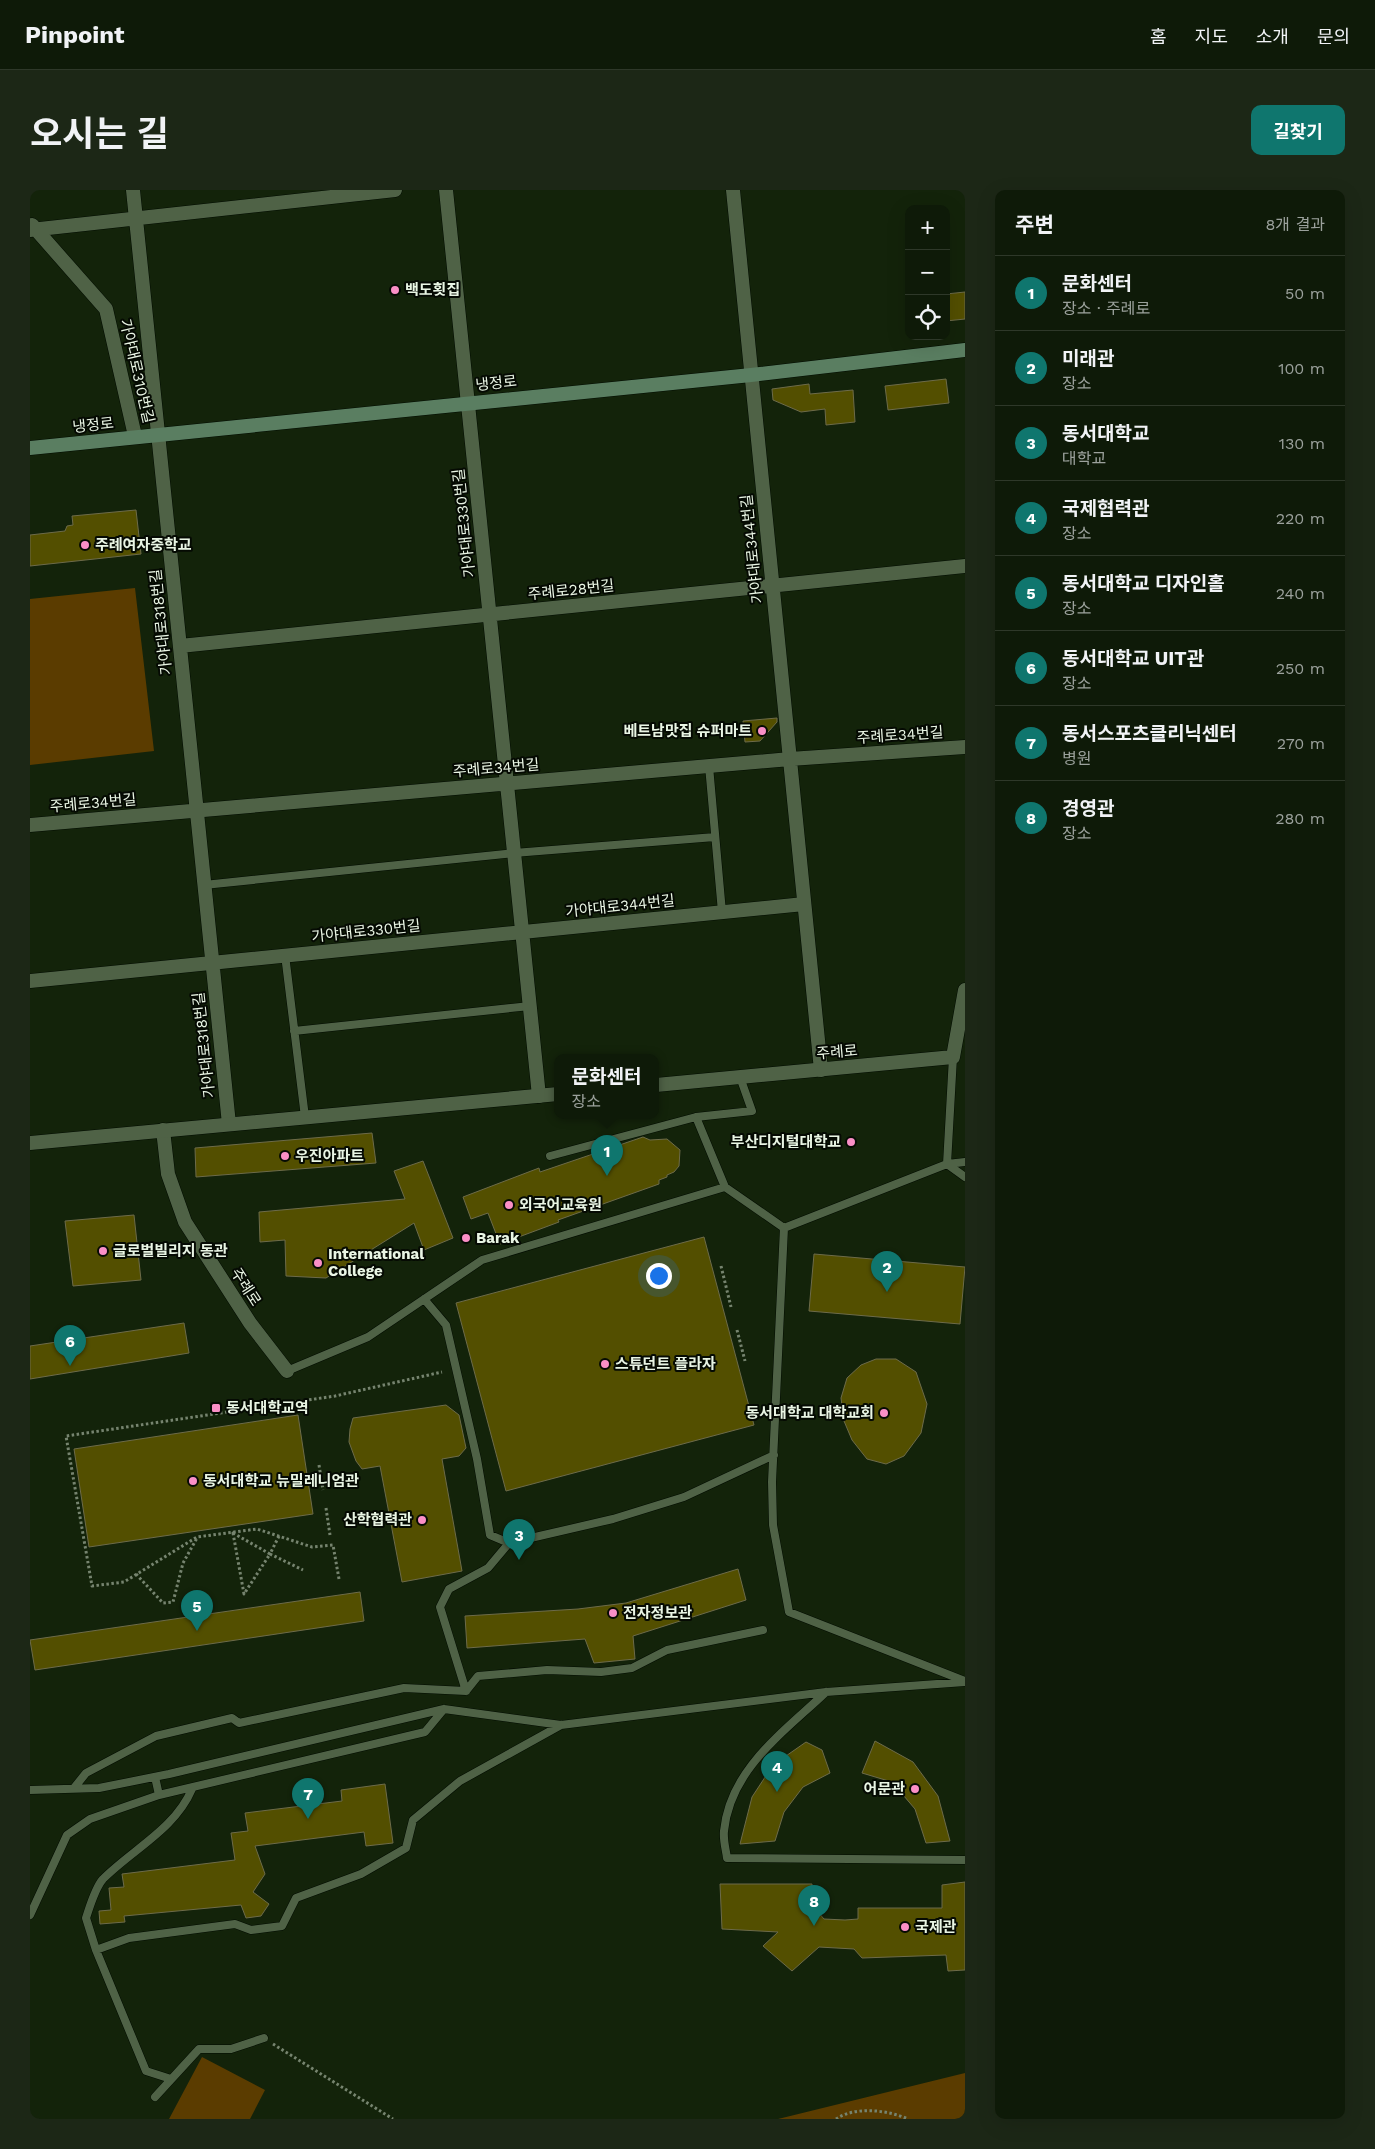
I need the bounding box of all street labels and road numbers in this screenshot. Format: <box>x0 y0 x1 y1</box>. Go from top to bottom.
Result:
street label: 가야대로310번길 <box>116 317 158 425</box>
street label: 냉정로 <box>474 372 518 394</box>
street label: 냉정로 <box>71 414 115 436</box>
street label: 가야대로330번길 <box>449 468 479 578</box>
street label: 가야대로344번길 <box>737 493 767 605</box>
street label: 가야대로318번길 <box>146 568 176 676</box>
street label: 주례로28번길 <box>527 577 615 603</box>
street label: 주례로34번길 <box>856 723 944 747</box>
street label: 주례로34번길 <box>452 755 540 781</box>
street label: 주례로34번길 <box>49 790 137 816</box>
street label: 가야대로344번길 <box>564 891 676 921</box>
street label: 가야대로330번길 <box>311 916 421 946</box>
street label: 가야대로318번길 <box>189 991 219 1099</box>
street label: 주례로 <box>816 1041 858 1063</box>
street label: 주례로 <box>227 1265 265 1309</box>

